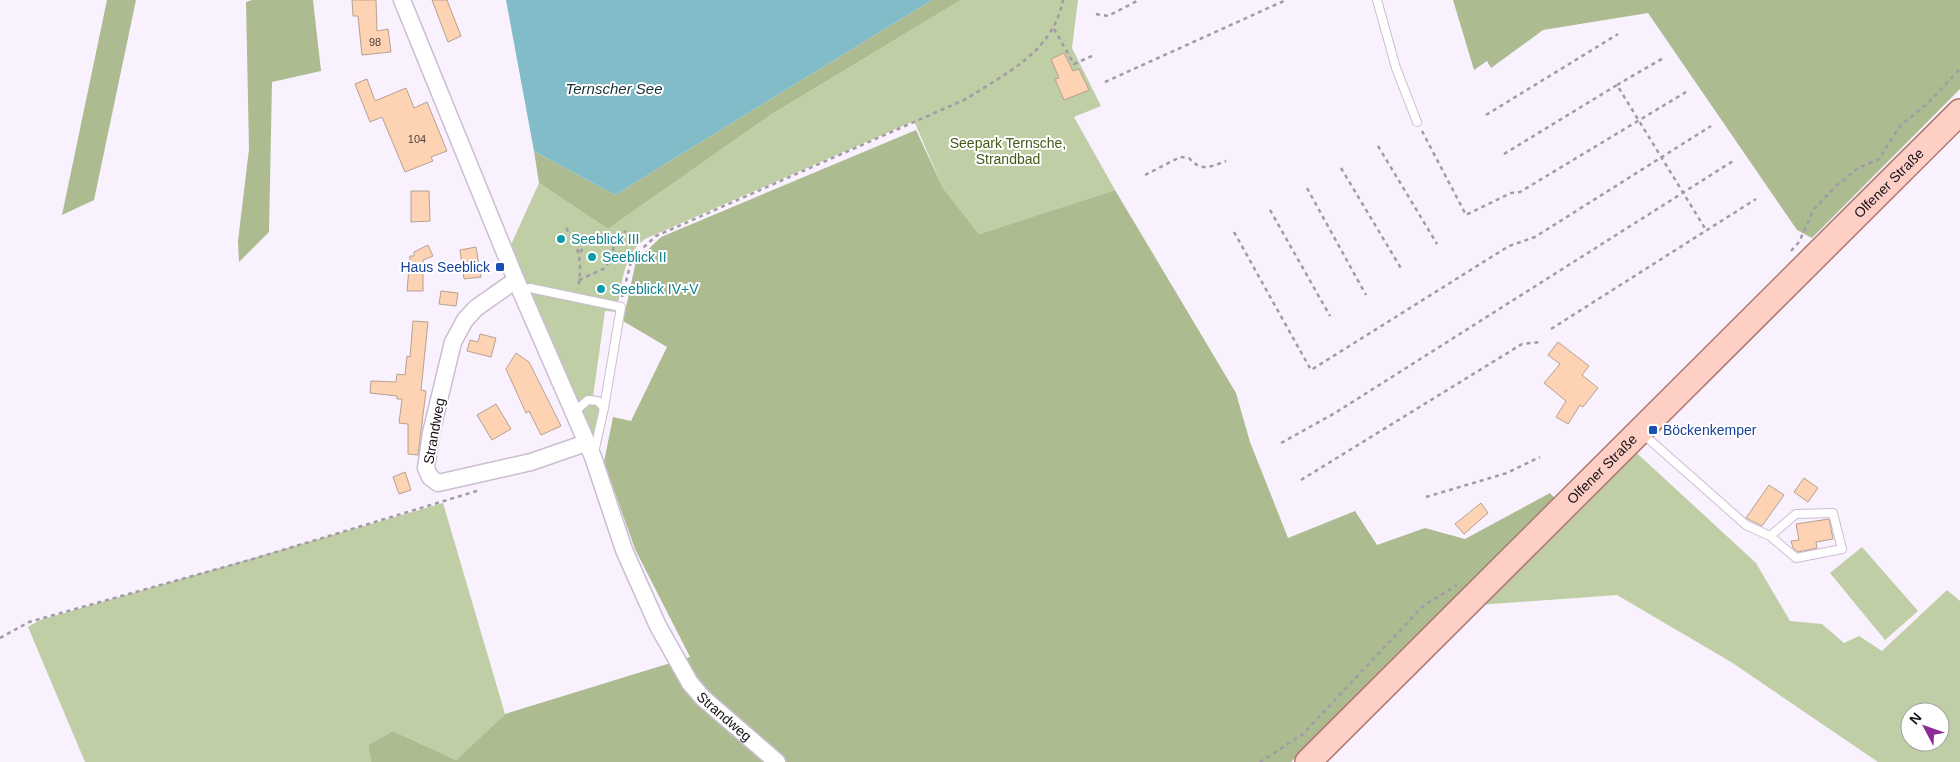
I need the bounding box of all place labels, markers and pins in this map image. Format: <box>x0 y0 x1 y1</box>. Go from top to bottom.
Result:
place label: Seeblick III <box>571 231 639 247</box>
marker: Seeblick III <box>555 233 567 245</box>
place label: Seeblick II <box>602 249 667 265</box>
marker: Seeblick II <box>586 251 598 263</box>
place label: Haus Seeblick <box>401 259 491 275</box>
marker: Haus Seeblick <box>494 261 506 273</box>
place label: Seeblick IV+V <box>611 281 699 297</box>
marker: Seeblick IV+V <box>595 283 607 295</box>
place label: Böckenkemper <box>1663 422 1757 438</box>
marker: Böckenkemper <box>1647 424 1659 436</box>

